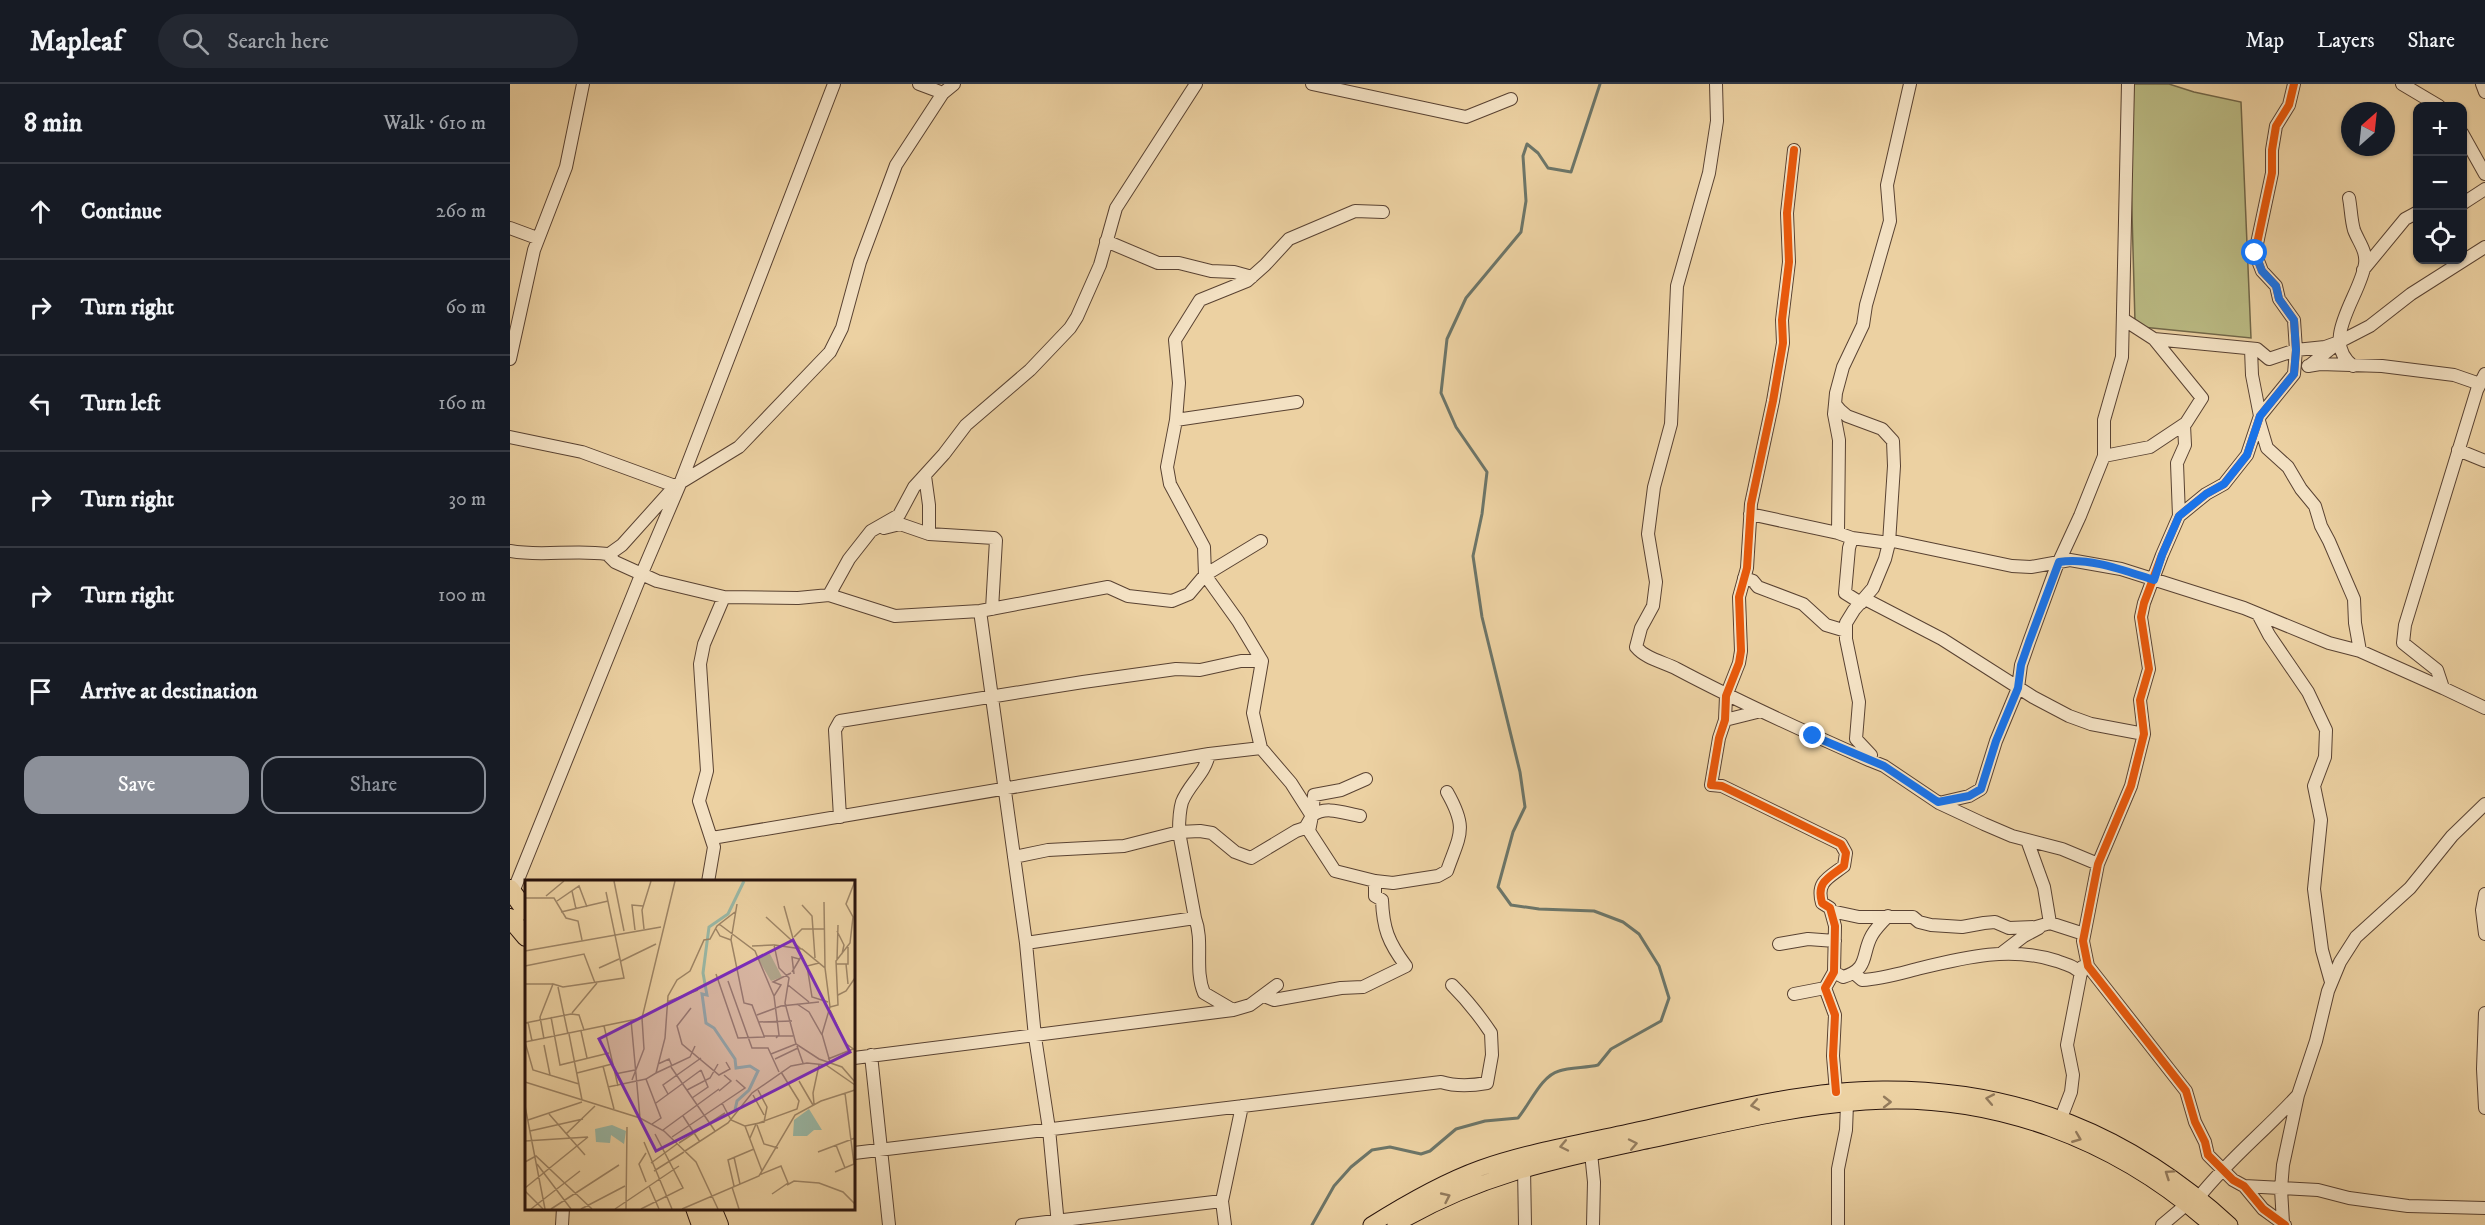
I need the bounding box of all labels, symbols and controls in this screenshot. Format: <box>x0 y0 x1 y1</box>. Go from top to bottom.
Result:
search box <box>158 14 578 68</box>
text: Mapleaf <box>30 24 122 59</box>
icon: search <box>179 25 212 58</box>
text: Search here <box>227 28 329 55</box>
text: Map <box>2245 28 2284 54</box>
text: Layers <box>2317 28 2375 54</box>
text: Share <box>2408 28 2455 54</box>
north arrow <box>2341 102 2395 156</box>
map controls <box>2413 102 2467 264</box>
button: + <box>2413 102 2467 156</box>
text: 8 min <box>24 107 82 140</box>
text: Walk · 610 m <box>383 111 486 136</box>
button: − <box>2413 156 2467 210</box>
icon: ahead <box>24 195 57 228</box>
text: Continue <box>81 198 162 225</box>
text: 260 m <box>436 199 486 224</box>
button: locate <box>2413 210 2467 264</box>
route start <box>2241 239 2267 265</box>
icon: right <box>24 291 57 324</box>
text: Turn right <box>81 294 174 321</box>
text: 60 m <box>446 295 486 320</box>
icon: left <box>24 387 57 420</box>
text: Turn left <box>81 390 161 417</box>
text: 160 m <box>438 391 486 416</box>
icon: right <box>24 483 57 516</box>
text: Turn right <box>81 486 174 513</box>
text: 30 m <box>448 487 486 512</box>
icon: right <box>24 579 57 612</box>
text: Turn right <box>81 582 174 609</box>
text: 100 m <box>438 583 486 608</box>
icon: arrive <box>24 675 57 708</box>
text: Arrive at destination <box>81 678 258 705</box>
route end <box>1799 722 1825 748</box>
button: Save <box>24 756 249 814</box>
button: Share <box>261 756 486 814</box>
inset map <box>525 880 855 1210</box>
one-way arrow <box>1986 1093 1996 1106</box>
one-way arrow <box>1883 1096 1892 1108</box>
one-way arrow <box>1750 1098 1760 1111</box>
one-way arrow <box>2071 1131 2082 1143</box>
one-way arrow <box>1628 1138 1638 1151</box>
one-way arrow <box>1560 1139 1570 1152</box>
one-way arrow <box>2164 1170 2175 1181</box>
one-way arrow <box>1440 1193 1451 1205</box>

